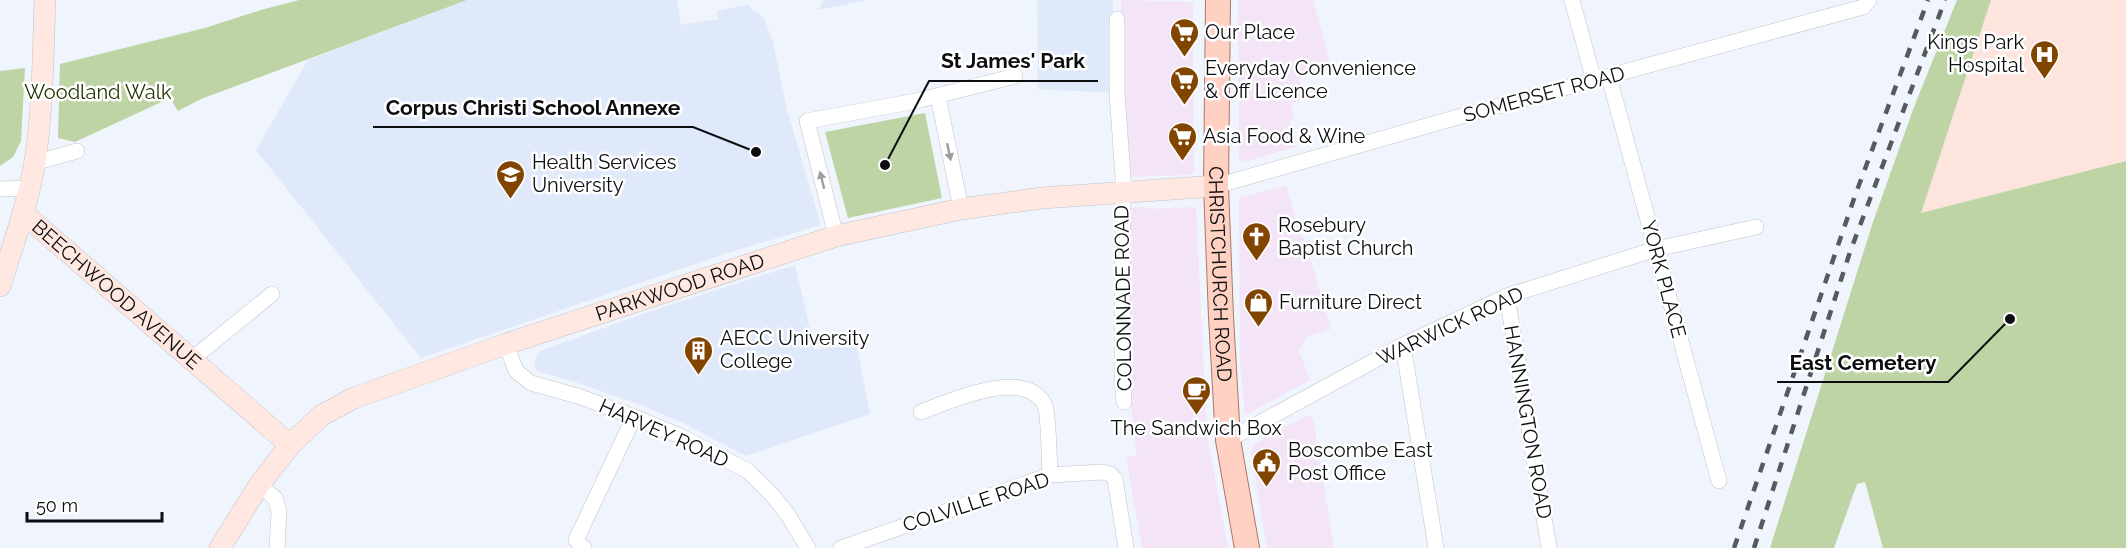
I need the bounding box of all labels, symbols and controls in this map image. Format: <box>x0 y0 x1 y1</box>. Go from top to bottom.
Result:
supermarket icon: Our Place <box>1168 16 1200 58</box>
place label: Our Place <box>1205 20 1295 44</box>
place label: Kings Park Hospital <box>1927 30 2025 77</box>
hospital icon: Kings Park Hospital <box>2029 38 2061 80</box>
callout: St James' Park <box>929 42 1098 81</box>
text: St James' Park <box>941 48 1085 73</box>
place label: Everyday Convenience & Off Licence <box>1205 56 1416 103</box>
street label: SOMERSET ROAD <box>1461 61 1627 127</box>
supermarket icon: Everyday Convenience & Off Licence <box>1168 64 1200 106</box>
park label: Woodland Walk <box>24 80 172 104</box>
callout: Corpus Christi School Annexe <box>373 88 693 127</box>
text: Corpus Christi School Annexe <box>386 95 681 120</box>
supermarket icon: Asia Food & Wine <box>1166 120 1198 162</box>
place label: Asia Food & Wine <box>1203 124 1366 148</box>
one-way arrow <box>945 143 954 162</box>
place label: Health Services University <box>532 150 676 197</box>
school or university icon: Health Services University <box>495 158 527 200</box>
street label: CHRISTCHURCH ROAD <box>1204 166 1237 383</box>
one-way arrow <box>816 170 826 189</box>
street label: COLONNADE ROAD <box>1109 205 1137 391</box>
place label: Rosebury Baptist Church <box>1278 213 1414 260</box>
street label: BEECHWOOD AVENUE <box>27 214 206 374</box>
street label: YORK PLACE <box>1637 218 1691 340</box>
church icon: Rosebury Baptist Church <box>1241 220 1273 262</box>
street label: PARKWOOD ROAD <box>592 248 767 326</box>
street label: WARWICK ROAD <box>1373 282 1527 370</box>
shop icon: Furniture Direct <box>1242 286 1274 328</box>
place label: Furniture Direct <box>1279 290 1422 314</box>
street label: HANNINGTON ROAD <box>1499 323 1557 521</box>
place label: AECC University College <box>720 326 870 373</box>
building icon: AECC University College <box>683 334 715 376</box>
callout: East Cemetery <box>1777 343 1948 382</box>
text: East Cemetery <box>1789 350 1937 375</box>
cafe icon: The Sandwich Box <box>1180 374 1212 416</box>
street label: HARVEY ROAD <box>595 394 733 472</box>
place label: The Sandwich Box <box>1110 416 1282 440</box>
place label: Boscombe East Post Office <box>1288 438 1433 485</box>
public building icon: Boscombe East Post Office <box>1251 446 1283 488</box>
street label: COLVILLE ROAD <box>900 467 1052 537</box>
scale bar <box>27 485 162 523</box>
text: 50 m <box>36 495 78 516</box>

